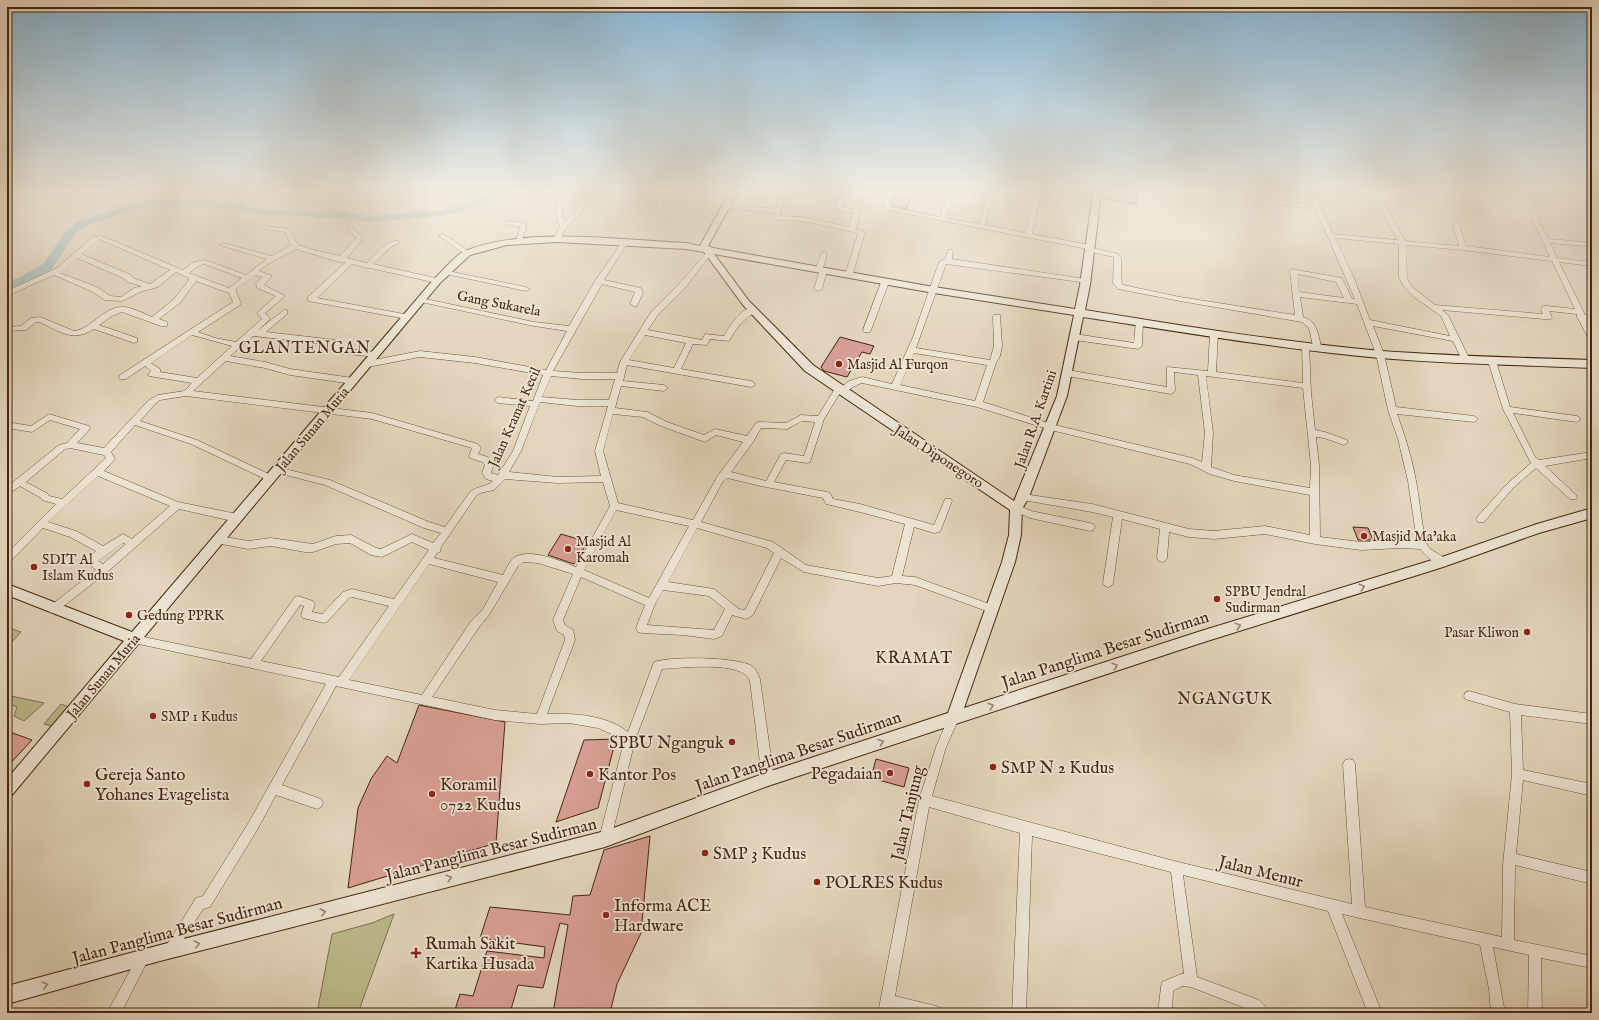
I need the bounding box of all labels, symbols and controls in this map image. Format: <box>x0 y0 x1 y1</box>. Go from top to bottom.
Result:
street label: Gang Sukarela <box>456 287 543 321</box>
district label: GLANTENGAN <box>239 339 371 359</box>
place label: Masjid Al Furqon <box>847 356 949 374</box>
marker: Masjid Al Furqon <box>834 359 844 369</box>
street label: Jalan Kramat Kecil <box>484 364 545 472</box>
street label: Jalan R.A. Kartini <box>1010 368 1061 473</box>
street label: Jalan Sunan Muria <box>271 383 354 477</box>
street label: Jalan Diponegoro <box>888 420 987 493</box>
place label: Masjid Ma'aka <box>1372 528 1457 546</box>
marker: Masjid Ma'aka <box>1359 531 1369 541</box>
place label: Masjid Al Karomah <box>576 533 631 567</box>
marker: Masjid Al Karomah <box>563 544 573 554</box>
place label: SDIT Al Islam Kudus <box>42 551 114 585</box>
marker: SDIT Al Islam Kudus <box>29 562 39 572</box>
place label: SPBU Jendral Sudirman <box>1225 583 1306 617</box>
one-way arrow <box>1359 583 1366 592</box>
marker: SPBU Jendral Sudirman <box>1212 594 1222 604</box>
place label: Gedung PPRK <box>137 607 225 625</box>
street label: Jalan Panglima Besar Sudirman <box>997 607 1212 694</box>
marker: Gedung PPRK <box>124 610 134 620</box>
one-way arrow <box>1234 622 1241 631</box>
place label: Pasar Kliwon <box>1444 624 1520 642</box>
marker: Pasar Kliwon <box>1522 627 1532 637</box>
street label: Jalan Sunan Muria <box>62 630 145 724</box>
district label: KRAMAT <box>875 649 953 669</box>
one-way arrow <box>1111 662 1118 671</box>
district label: NGANGUK <box>1177 690 1273 710</box>
one-way arrow <box>987 702 994 711</box>
street label: Jalan Panglima Besar Sudirman <box>691 707 904 798</box>
place label: SMP 1 Kudus <box>161 708 238 726</box>
marker: SMP 1 Kudus <box>148 711 158 721</box>
place label: SPBU Nganguk <box>609 733 725 754</box>
marker: SPBU Nganguk <box>727 737 737 747</box>
one-way arrow <box>878 738 885 747</box>
place label: SMP N 2 Kudus <box>1001 758 1114 779</box>
marker: SMP N 2 Kudus <box>988 762 998 772</box>
street label: Jalan Tanjung <box>887 763 930 865</box>
place label: Pegadaian <box>811 764 882 785</box>
place label: Gereja Santo Yohanes Evagelista <box>95 765 230 806</box>
place label: Kantor Pos <box>598 765 676 786</box>
marker: Pegadaian <box>885 768 895 778</box>
marker: Kantor Pos <box>585 769 595 779</box>
place label: Koramil 0722 Kudus <box>440 775 521 816</box>
marker: Gereja Santo Yohanes Evagelista <box>82 779 92 789</box>
marker: Koramil 0722 Kudus <box>427 789 437 799</box>
street label: Jalan Panglima Besar Sudirman <box>382 814 599 887</box>
place label: SMP 3 Kudus <box>713 844 806 865</box>
marker: SMP 3 Kudus <box>700 848 710 858</box>
street label: Jalan Menur <box>1214 851 1306 893</box>
place label: POLRES Kudus <box>825 873 943 894</box>
one-way arrow <box>445 874 452 883</box>
marker: POLRES Kudus <box>812 877 822 887</box>
street label: Jalan Panglima Besar Sudirman <box>68 893 285 970</box>
place label: Informa ACE Hardware <box>614 896 711 937</box>
one-way arrow <box>319 908 326 917</box>
marker: Informa ACE Hardware <box>601 910 611 920</box>
place label: Rumah Sakit Kartika Husada <box>425 934 535 975</box>
one-way arrow <box>193 940 200 949</box>
marker: Rumah Sakit Kartika Husada <box>410 947 422 959</box>
one-way arrow <box>41 981 48 990</box>

